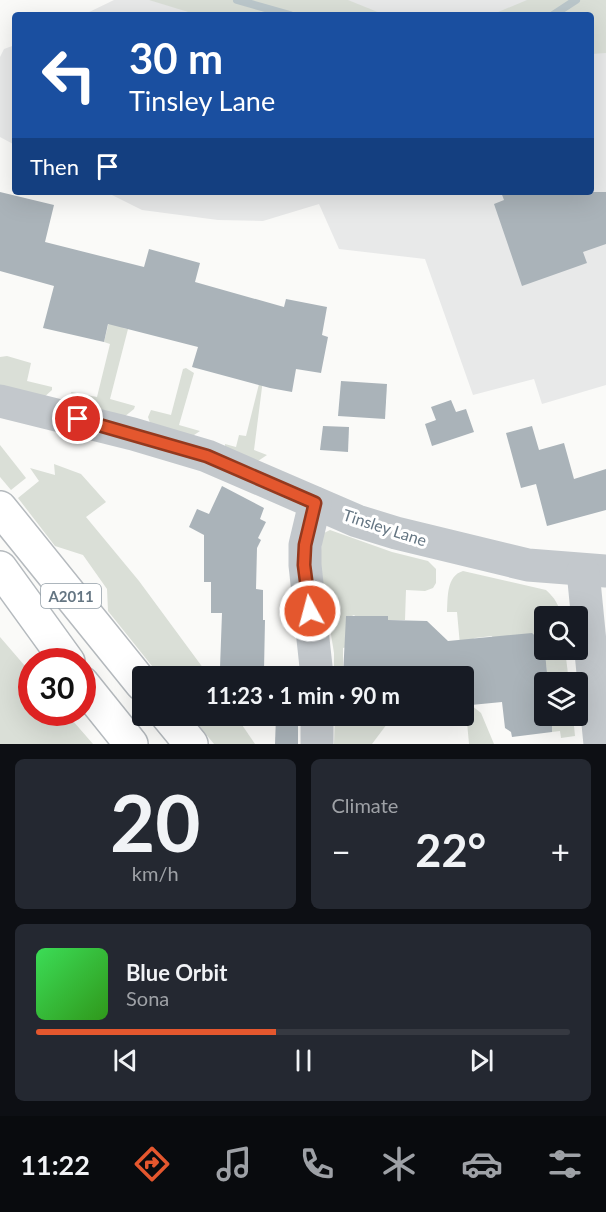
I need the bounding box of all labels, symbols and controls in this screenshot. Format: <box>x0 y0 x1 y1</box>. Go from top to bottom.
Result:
text: 30 m <box>129 33 223 83</box>
icon: left <box>30 36 108 114</box>
text: Tinsley Lane <box>129 84 275 117</box>
icon: arrive <box>91 150 124 183</box>
text: Then <box>30 153 79 180</box>
pin <box>52 393 103 444</box>
icon: arrive <box>61 402 94 435</box>
street label: Tinsley Lane <box>341 505 429 549</box>
position arrow <box>278 579 342 643</box>
road number: A2011 <box>41 584 101 608</box>
map controls <box>534 606 588 726</box>
button: search <box>534 606 588 660</box>
speed limit sign: 30 <box>18 648 96 726</box>
button: layers <box>534 672 588 726</box>
text: 11:23 · 1 min · 90 m <box>206 682 400 709</box>
text: 20 <box>110 775 200 869</box>
text: Climate <box>332 793 398 817</box>
text: 22° <box>415 823 486 877</box>
text: − <box>332 831 351 871</box>
text: + <box>551 831 570 871</box>
text: km/h <box>132 861 179 885</box>
text: Blue Orbit <box>126 959 227 986</box>
text: Sona <box>126 986 169 1010</box>
icon: previous <box>109 1044 142 1077</box>
icon: pause <box>287 1044 320 1077</box>
icon: next <box>465 1044 498 1077</box>
icon: directions <box>131 1143 173 1185</box>
icon: music <box>213 1143 255 1185</box>
icon: phone <box>296 1143 338 1185</box>
icon: climate <box>378 1143 420 1185</box>
icon: car <box>461 1143 503 1185</box>
icon: filters <box>544 1143 586 1185</box>
text: 11:22 <box>20 1148 90 1181</box>

